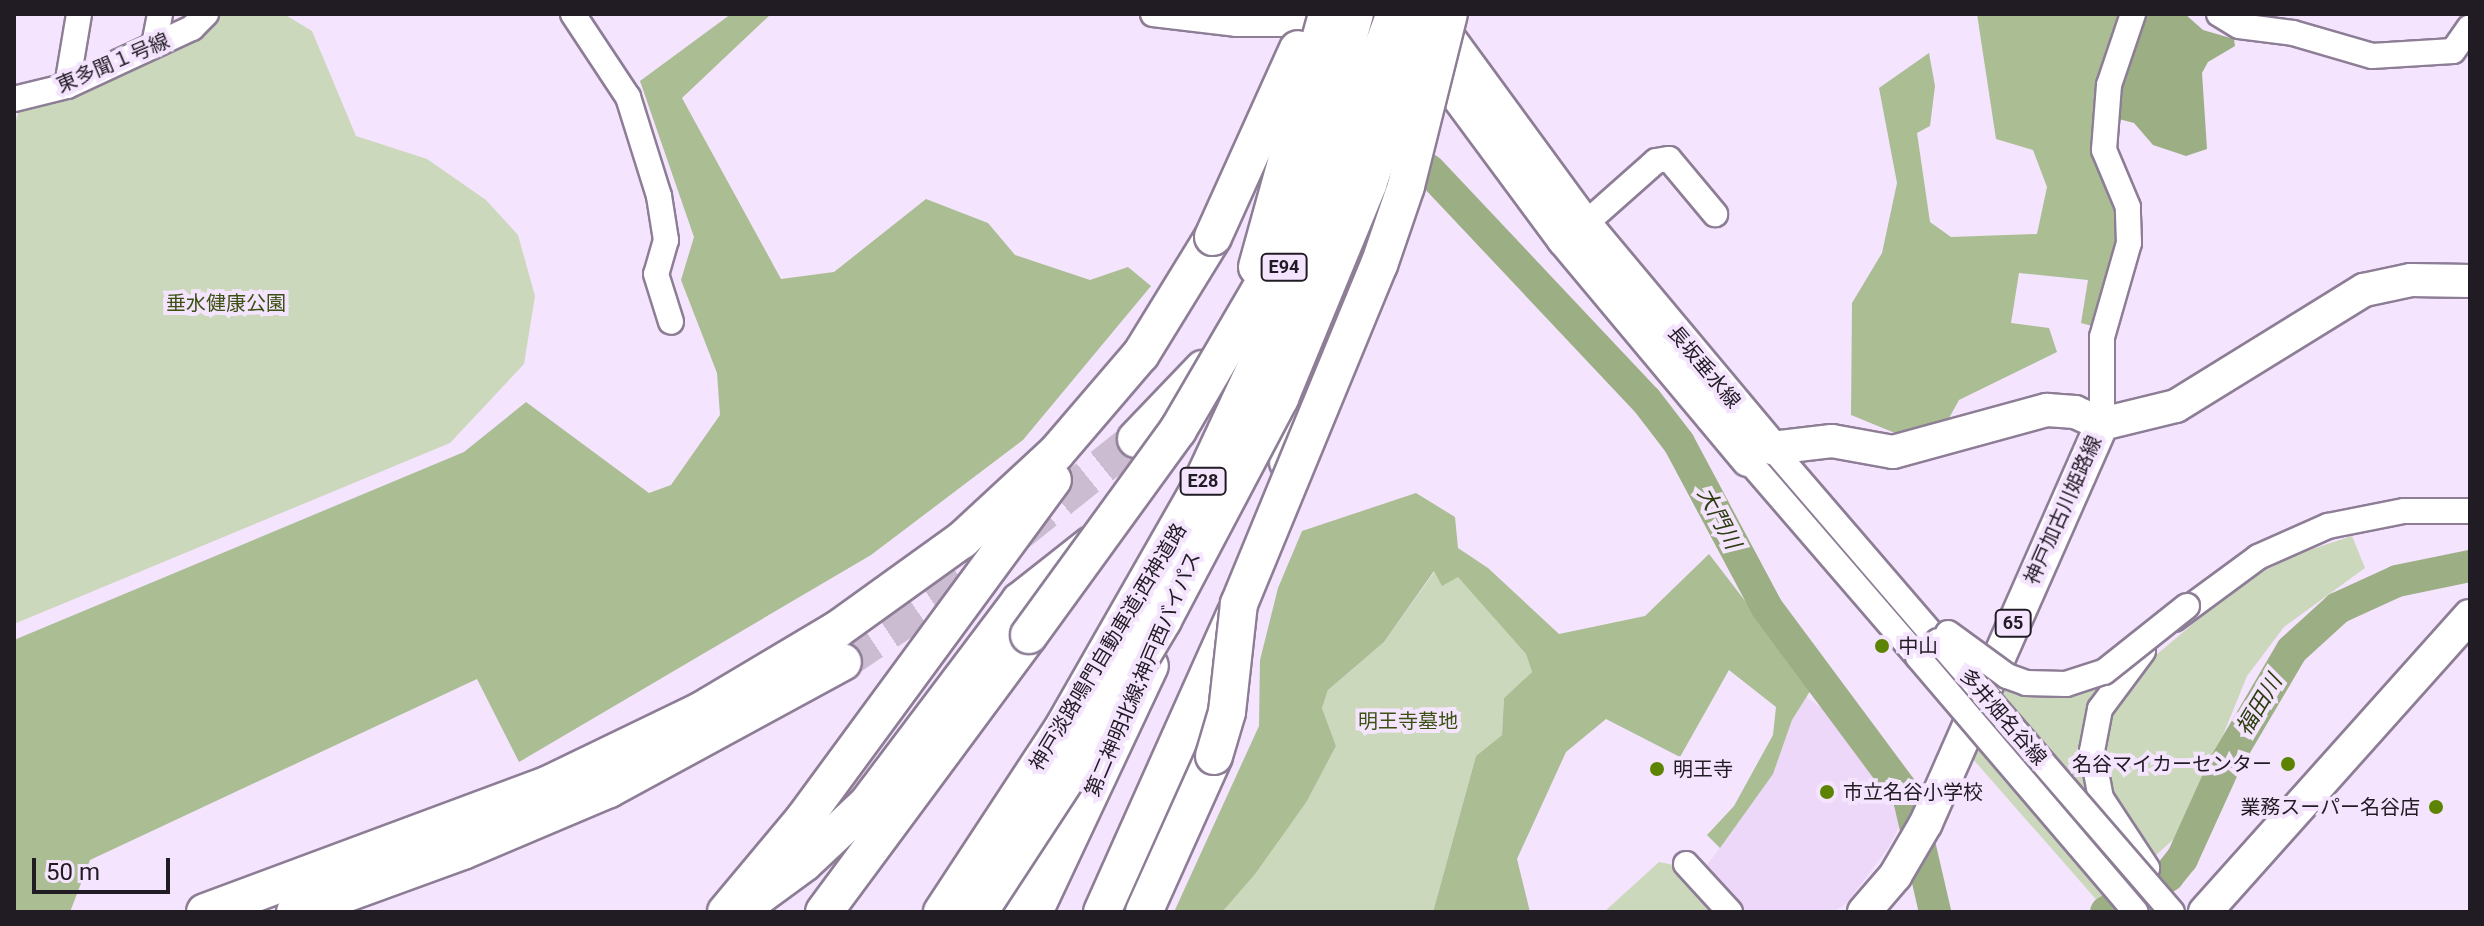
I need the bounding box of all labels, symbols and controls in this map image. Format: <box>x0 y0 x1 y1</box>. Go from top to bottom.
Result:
street label: 東多聞１号線 <box>53 29 173 97</box>
road number: E94 <box>1260 253 1308 281</box>
park label: 垂水健康公園 <box>166 291 286 315</box>
street label: 長坂垂水線 <box>1663 321 1745 413</box>
street label: 神戸加古川姫路線 <box>2019 432 2107 588</box>
road number: E28 <box>1179 467 1227 495</box>
water label: 大門川 <box>1692 483 1746 553</box>
street label: 神戸淡路鳴門自動車道;西神道路 <box>1025 519 1191 775</box>
street label: 第二神明北線;神戸西バイパス <box>1080 548 1206 800</box>
road number: 65 <box>1993 609 2033 637</box>
place label: 中山 <box>1898 634 1938 658</box>
marker: 中山 <box>1873 637 1891 655</box>
street label: 多井畑名谷線 <box>1955 664 2051 770</box>
water label: 福田川 <box>2231 670 2287 740</box>
park label: 明王寺墓地 <box>1358 709 1458 733</box>
place label: 名谷マイカーセンター <box>2072 752 2272 776</box>
marker: 名谷マイカーセンター <box>2279 755 2297 773</box>
place label: 明王寺 <box>1673 757 1733 781</box>
marker: 明王寺 <box>1648 760 1666 778</box>
place label: 市立名谷小学校 <box>1843 780 1983 804</box>
marker: 市立名谷小学校 <box>1818 783 1836 801</box>
place label: 業務スーパー名谷店 <box>2240 795 2420 819</box>
marker: 業務スーパー名谷店 <box>2427 798 2445 816</box>
scale bar <box>36 842 174 892</box>
text: 50 m <box>46 858 100 886</box>

